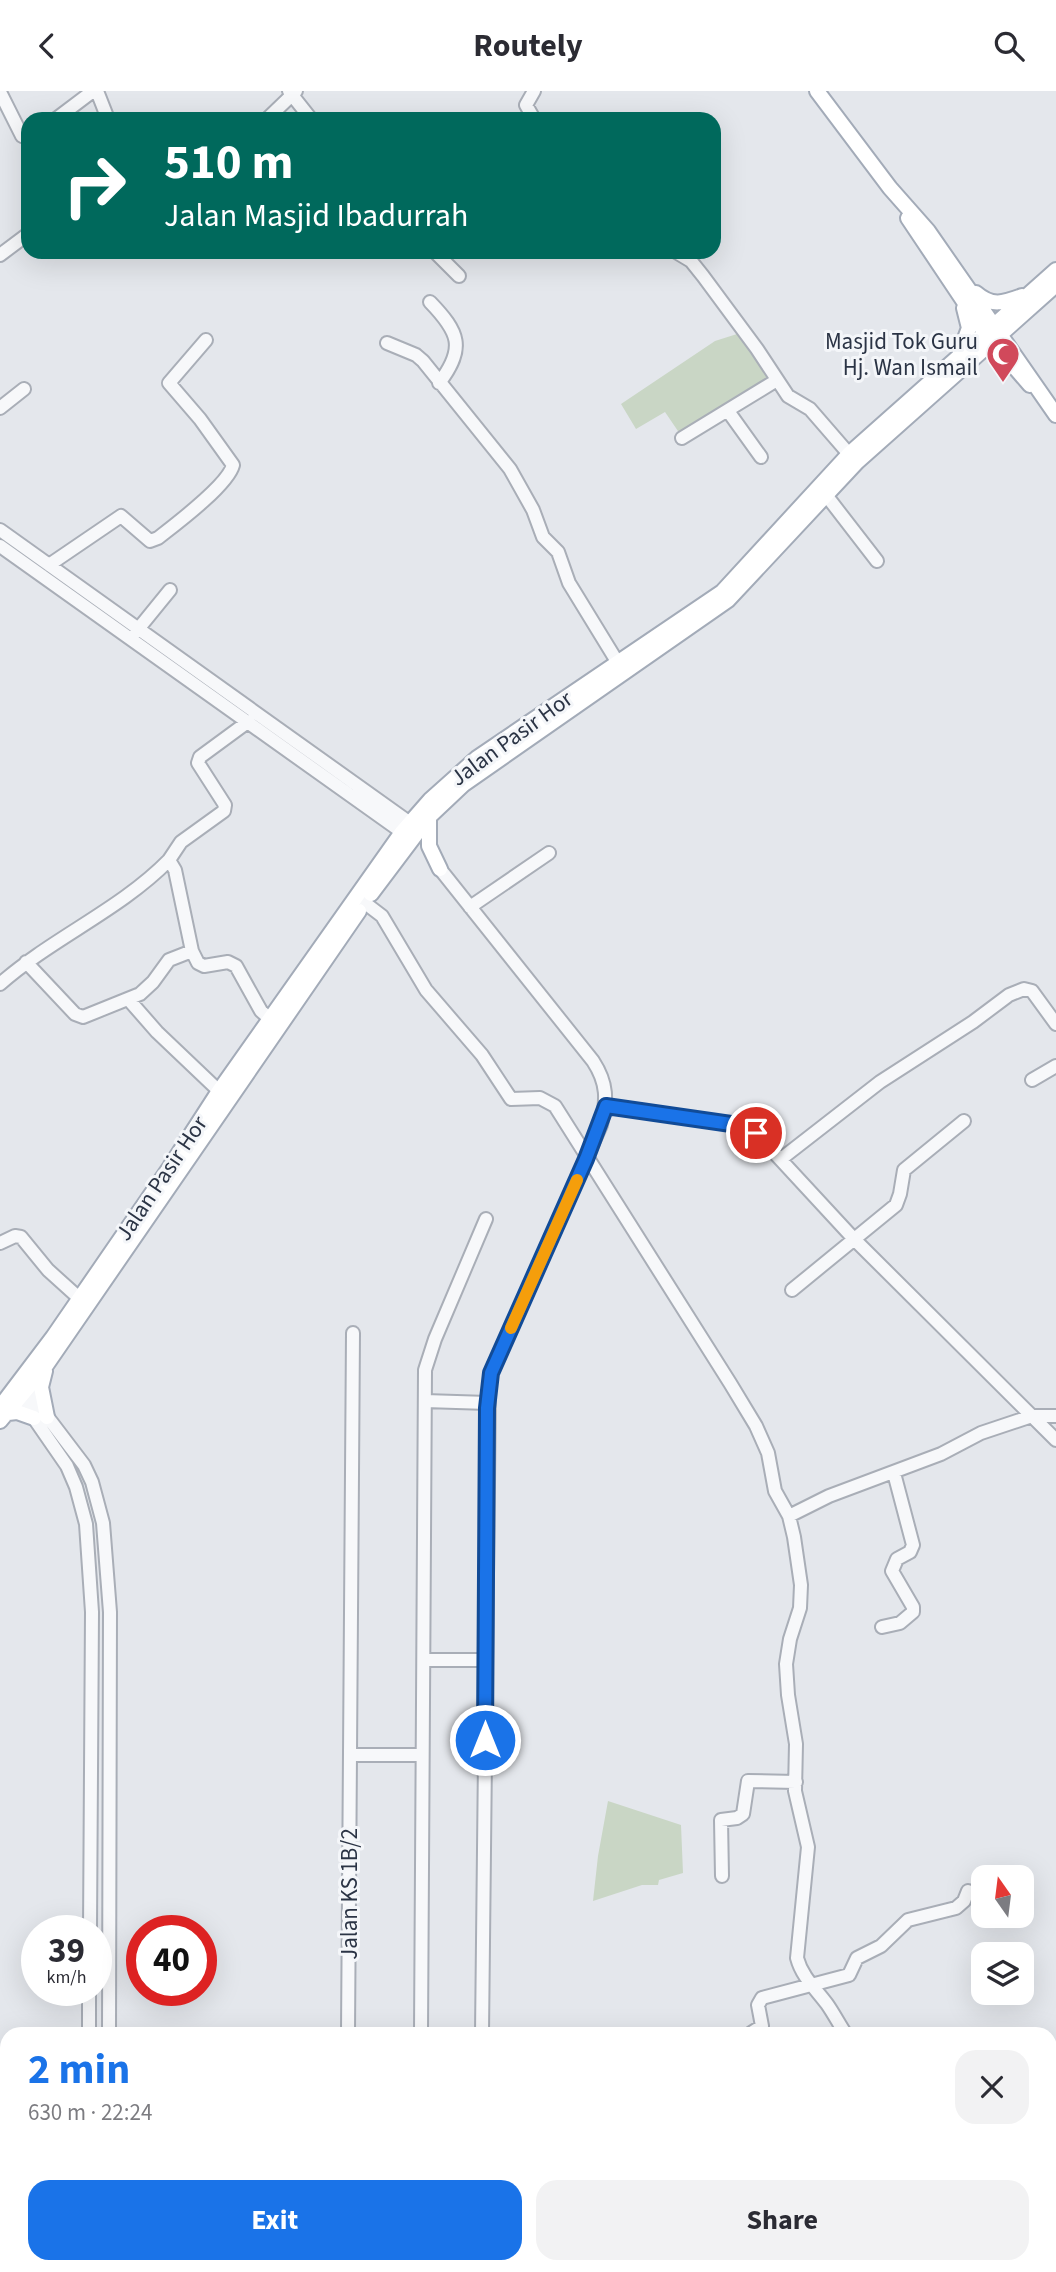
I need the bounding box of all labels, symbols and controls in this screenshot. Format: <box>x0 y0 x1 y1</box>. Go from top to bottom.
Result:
text: Routely <box>473 23 583 69</box>
icon: back <box>28 27 66 65</box>
icon: search <box>990 27 1028 65</box>
text: 510 m <box>164 128 293 198</box>
icon: right <box>49 140 140 231</box>
text: Jalan Masjid Ibadurrah <box>164 193 468 239</box>
place label: Masjid Tok Guru Hj. Wan Ismail <box>825 325 978 384</box>
mosque icon: Masjid Tok Guru Hj. Wan Ismail <box>984 335 1022 384</box>
street label: Jalan Pasir Hor <box>443 682 580 794</box>
pin <box>726 1103 786 1163</box>
street label: Jalan Pasir Hor <box>107 1108 216 1247</box>
icon: arrive <box>737 1114 775 1152</box>
position arrow <box>448 1703 522 1777</box>
street label: Jalan KS 1B/2 <box>333 1828 366 1960</box>
north arrow <box>971 1865 1034 1929</box>
map controls <box>971 1865 1034 2005</box>
speed limit sign: 40 <box>126 1915 217 2006</box>
text: 39 <box>48 1926 85 1976</box>
button: layers <box>971 1942 1034 2005</box>
text: km/h <box>47 1965 86 1990</box>
text: 2 min <box>28 2040 130 2100</box>
button: close <box>955 2050 1029 2124</box>
text: 630 m · 22:24 <box>28 2096 152 2129</box>
button: Exit <box>28 2180 522 2260</box>
button: Share <box>536 2180 1029 2260</box>

